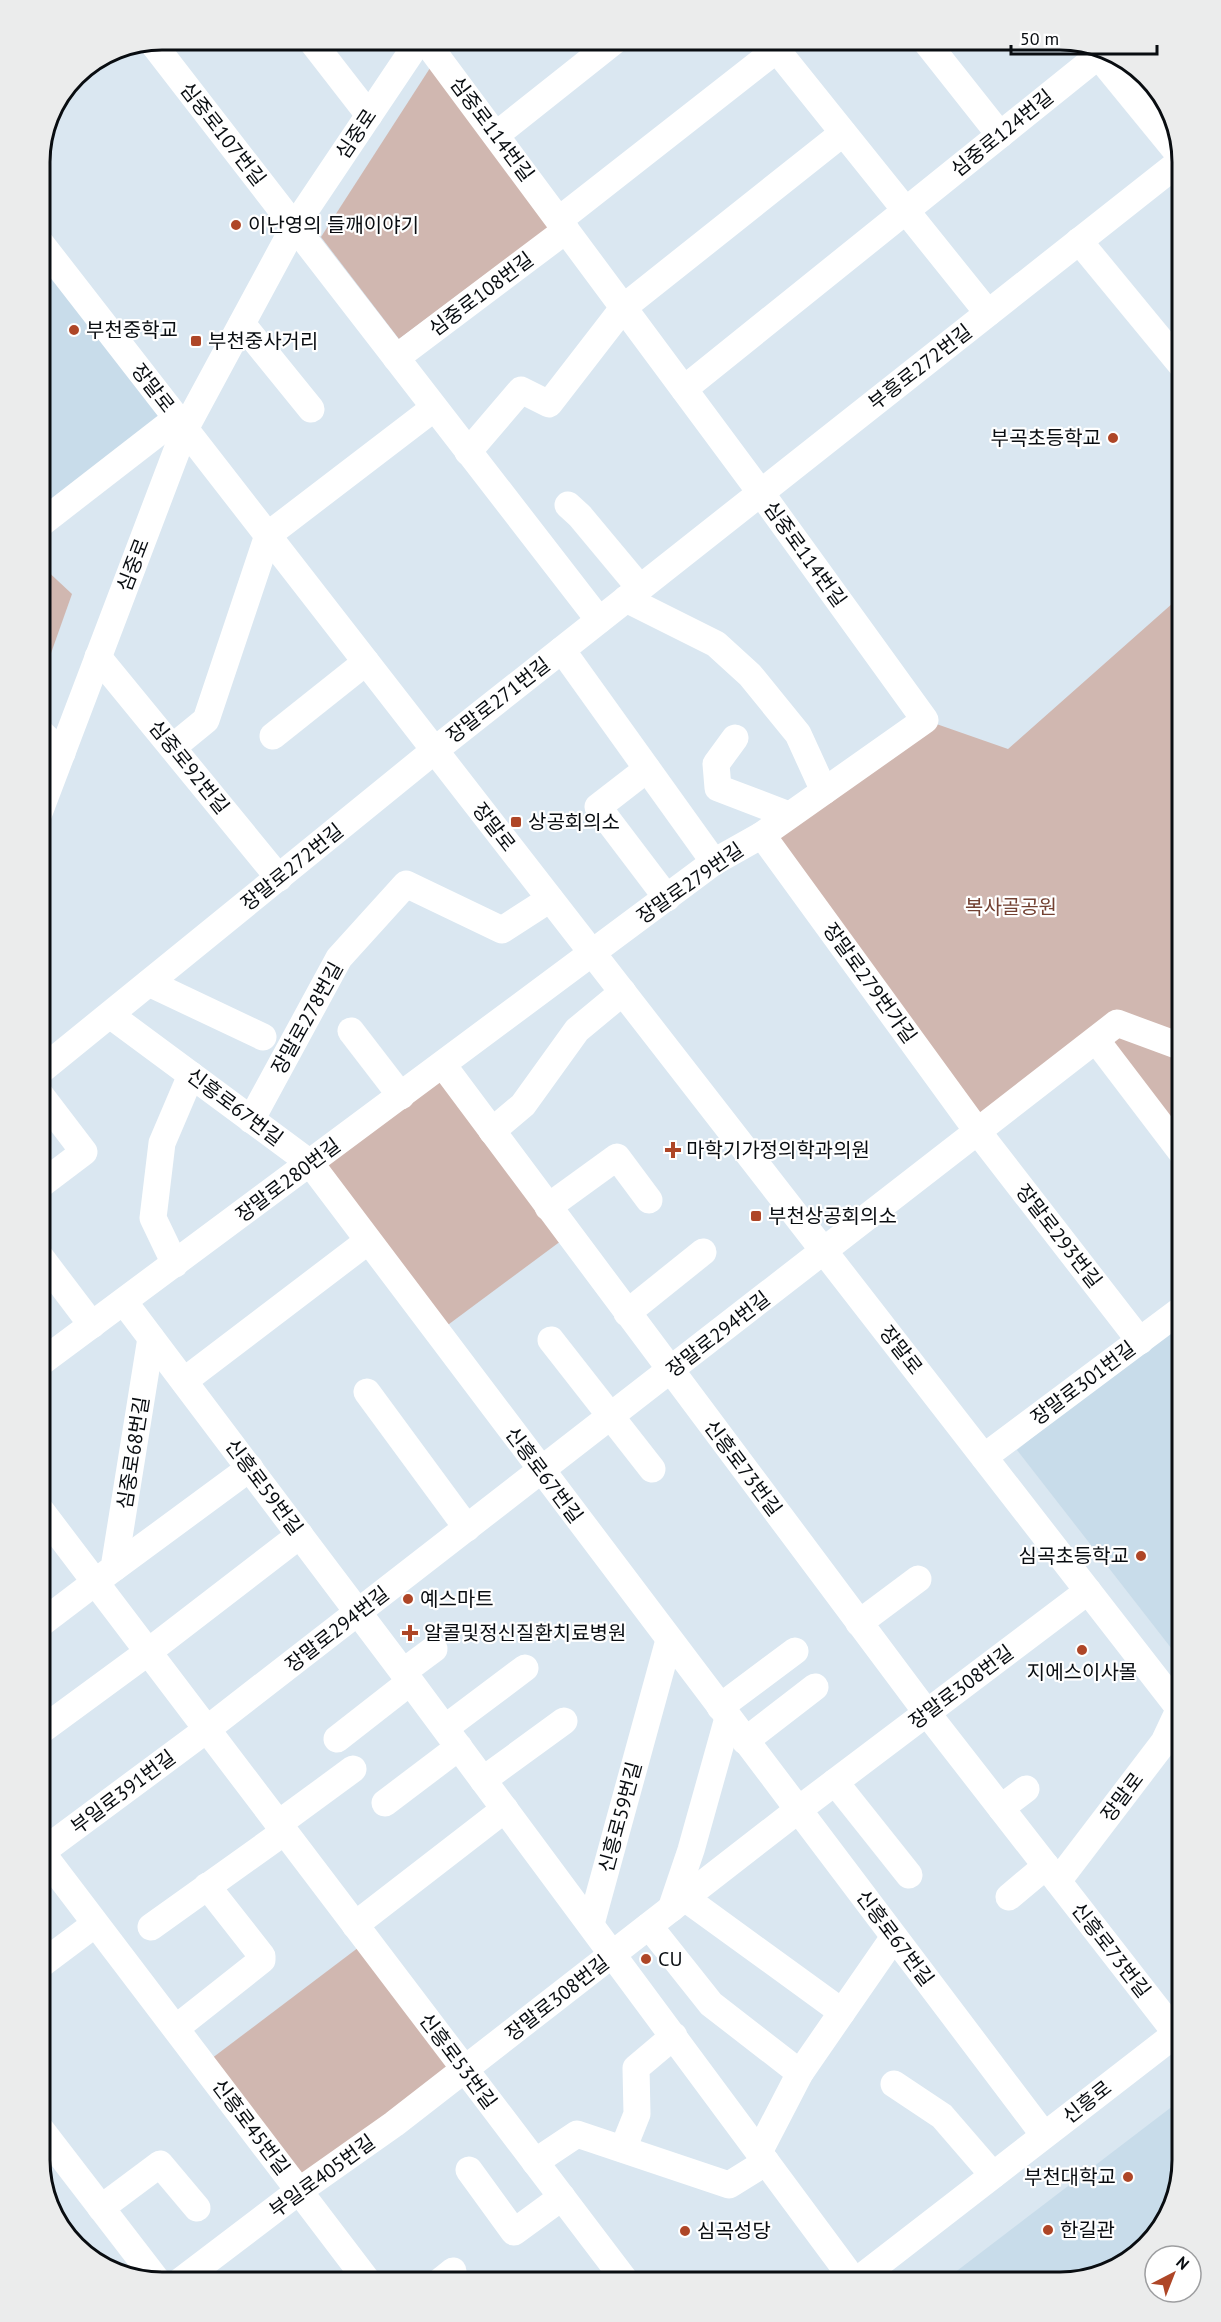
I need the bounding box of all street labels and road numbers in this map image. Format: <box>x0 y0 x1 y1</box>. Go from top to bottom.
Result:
street label: 심중로114번길 <box>444 71 540 187</box>
street label: 심중로107번길 <box>174 77 272 191</box>
street label: 심중로124번길 <box>945 84 1059 182</box>
street label: 심중로 <box>330 104 382 164</box>
street label: 심중로108번길 <box>423 246 539 342</box>
street label: 부흥로272번길 <box>863 318 977 416</box>
street label: 장말로 <box>126 358 180 418</box>
street label: 심중로114번길 <box>758 496 852 612</box>
street label: 심중로 <box>111 535 155 595</box>
street label: 장말로271번길 <box>441 651 555 749</box>
street label: 심중로92번길 <box>143 715 235 819</box>
street label: 장말로 <box>467 797 521 857</box>
street label: 장말로272번길 <box>235 818 349 916</box>
street label: 장말로279번길 <box>631 837 749 929</box>
street label: 장말로279번가길 <box>817 917 923 1049</box>
street label: 장말로278번길 <box>265 957 349 1079</box>
street label: 신흥로67번길 <box>182 1062 288 1152</box>
street label: 장말로280번길 <box>230 1132 346 1228</box>
street label: 장말로293번길 <box>1010 1179 1108 1293</box>
street label: 장말로294번길 <box>661 1285 775 1383</box>
street label: 장말로 <box>874 1320 928 1380</box>
street label: 장말로301번길 <box>1025 1335 1141 1431</box>
street label: 심중로68번길 <box>111 1395 155 1511</box>
street label: 신흥로73번길 <box>698 1415 788 1521</box>
street label: 신흥로67번길 <box>499 1422 589 1528</box>
street label: 신흥로59번길 <box>219 1434 309 1540</box>
street label: 장말로294번길 <box>280 1580 394 1678</box>
street label: 장말로308번길 <box>903 1639 1019 1735</box>
street label: 부일로391번길 <box>65 1744 181 1840</box>
street label: 신흥로59번길 <box>593 1759 647 1875</box>
street label: 장말로 <box>1095 1767 1149 1827</box>
street label: 신흥로67번길 <box>850 1885 940 1991</box>
street label: 신흥로73번길 <box>1066 1897 1156 2003</box>
street label: 장말로308번길 <box>500 1949 614 2047</box>
street label: 신흥로53번길 <box>413 2008 503 2114</box>
street label: 신흥로45번길 <box>206 2074 296 2180</box>
street label: 신흥로 <box>1057 2075 1117 2129</box>
street label: 부일로405번길 <box>264 2129 380 2223</box>

